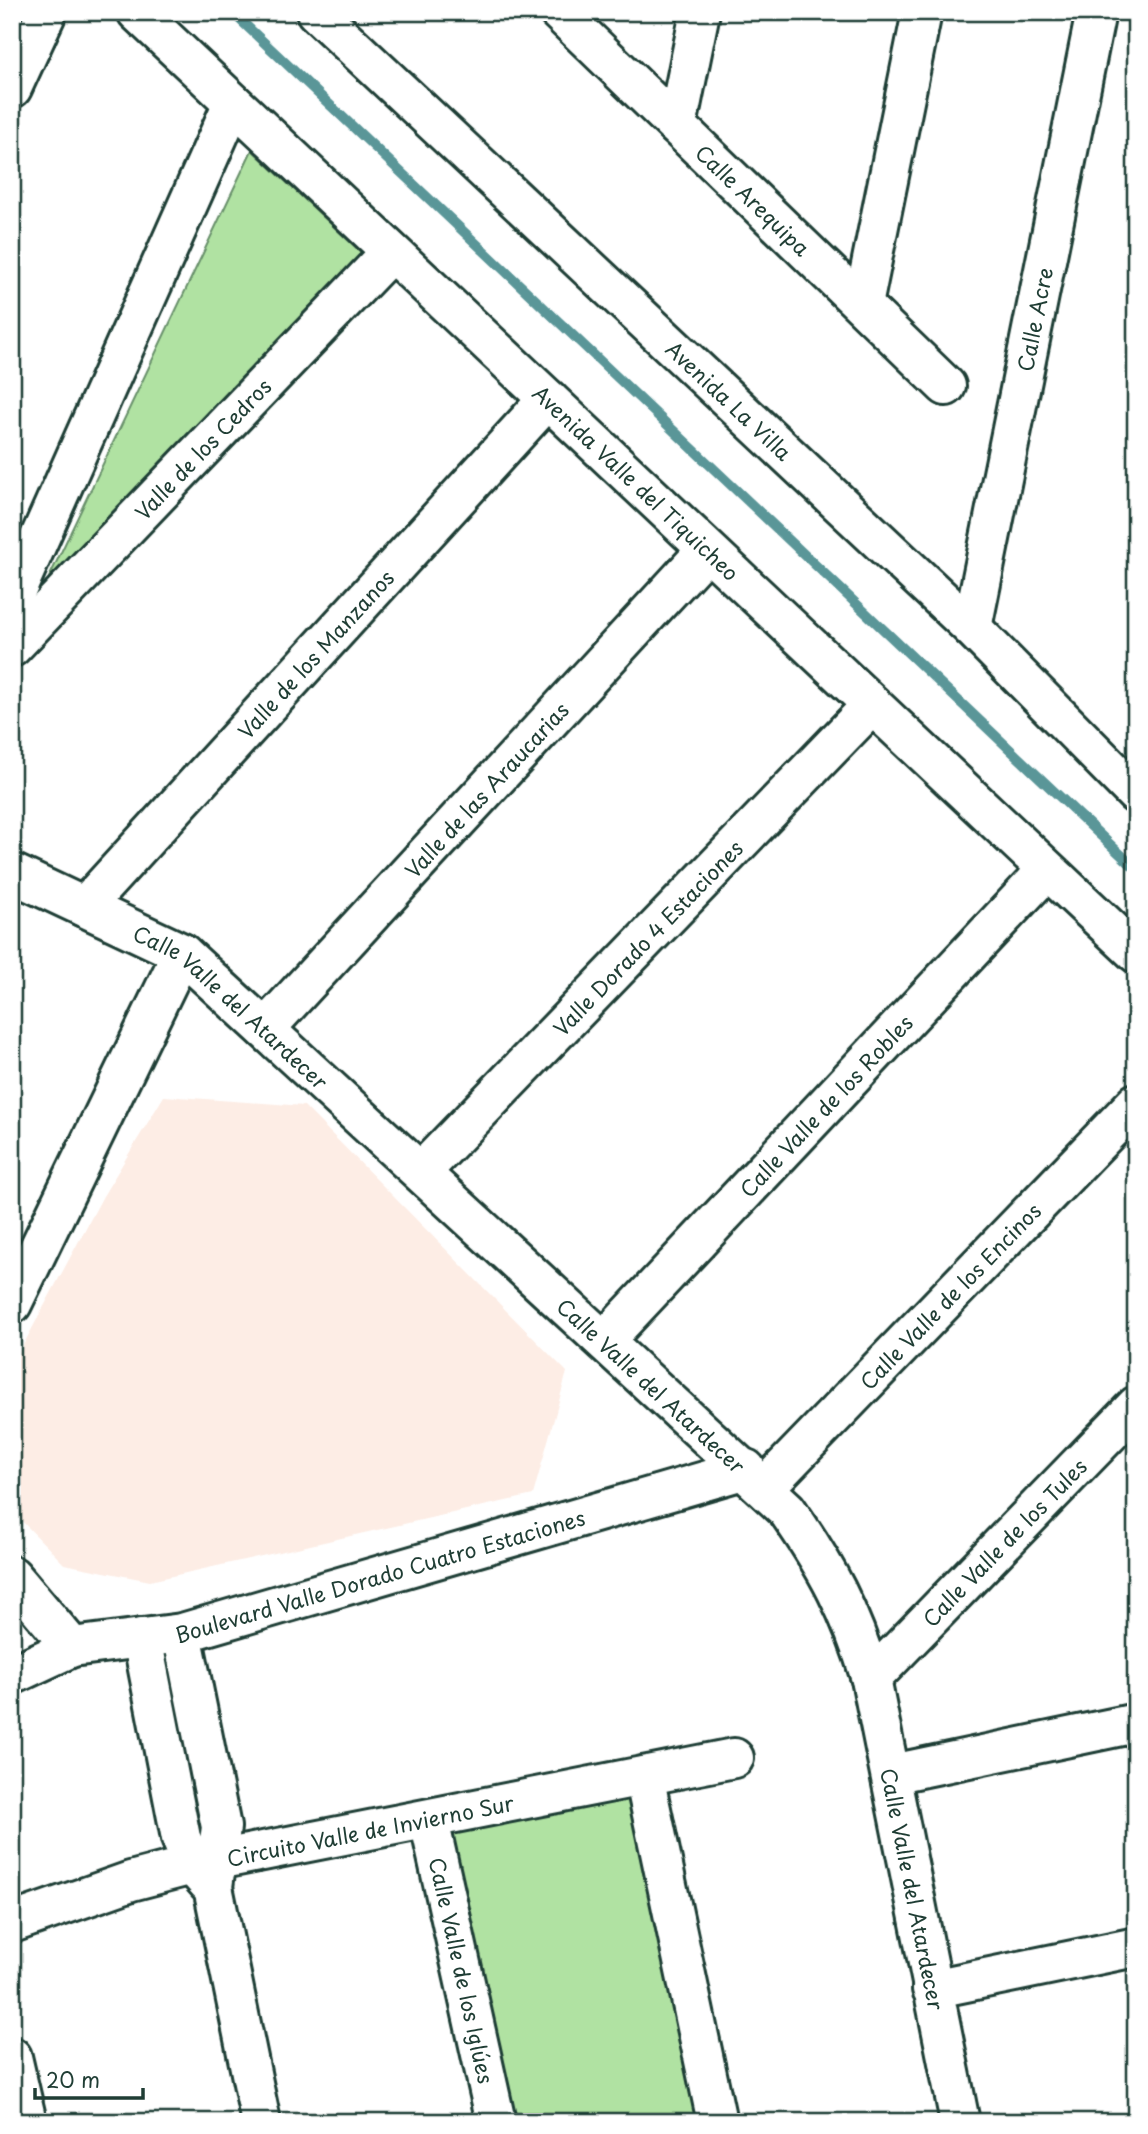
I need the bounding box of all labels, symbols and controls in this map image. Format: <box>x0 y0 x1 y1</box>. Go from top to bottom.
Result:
street label: Calle Arequipa <box>689 136 818 263</box>
street label: Calle Acre <box>1008 264 1060 374</box>
street label: Avenida La Villa <box>659 333 799 467</box>
street label: Valle de los Cedros <box>127 371 278 527</box>
street label: Avenida Valle del Tiquicheo <box>526 377 747 588</box>
street label: Valle de los Manzanos <box>230 562 401 745</box>
street label: Valle de las Araucarias <box>397 694 576 885</box>
street label: Valle Dorado 4 Estaciones <box>545 832 750 1043</box>
street label: Calle Valle del Atardecer <box>128 916 336 1096</box>
street label: Calle Valle de los Robles <box>732 1007 920 1204</box>
street label: Calle Valle de los Encinos <box>852 1195 1048 1396</box>
street label: Calle Valle del Atardecer <box>550 1290 753 1480</box>
street label: Calle Valle de los Tules <box>914 1450 1094 1634</box>
street label: Boulevard Valle Dorado Cuatro Estaciones <box>171 1501 589 1650</box>
street label: Calle Valle del Atardecer <box>873 1765 953 2013</box>
street label: Circuito Valle de Invierno Sur <box>224 1786 517 1874</box>
street label: Calle Valle de los Iglúes <box>422 1854 503 2087</box>
scale bar <box>35 2057 144 2101</box>
text: 20 m <box>46 2063 100 2095</box>

